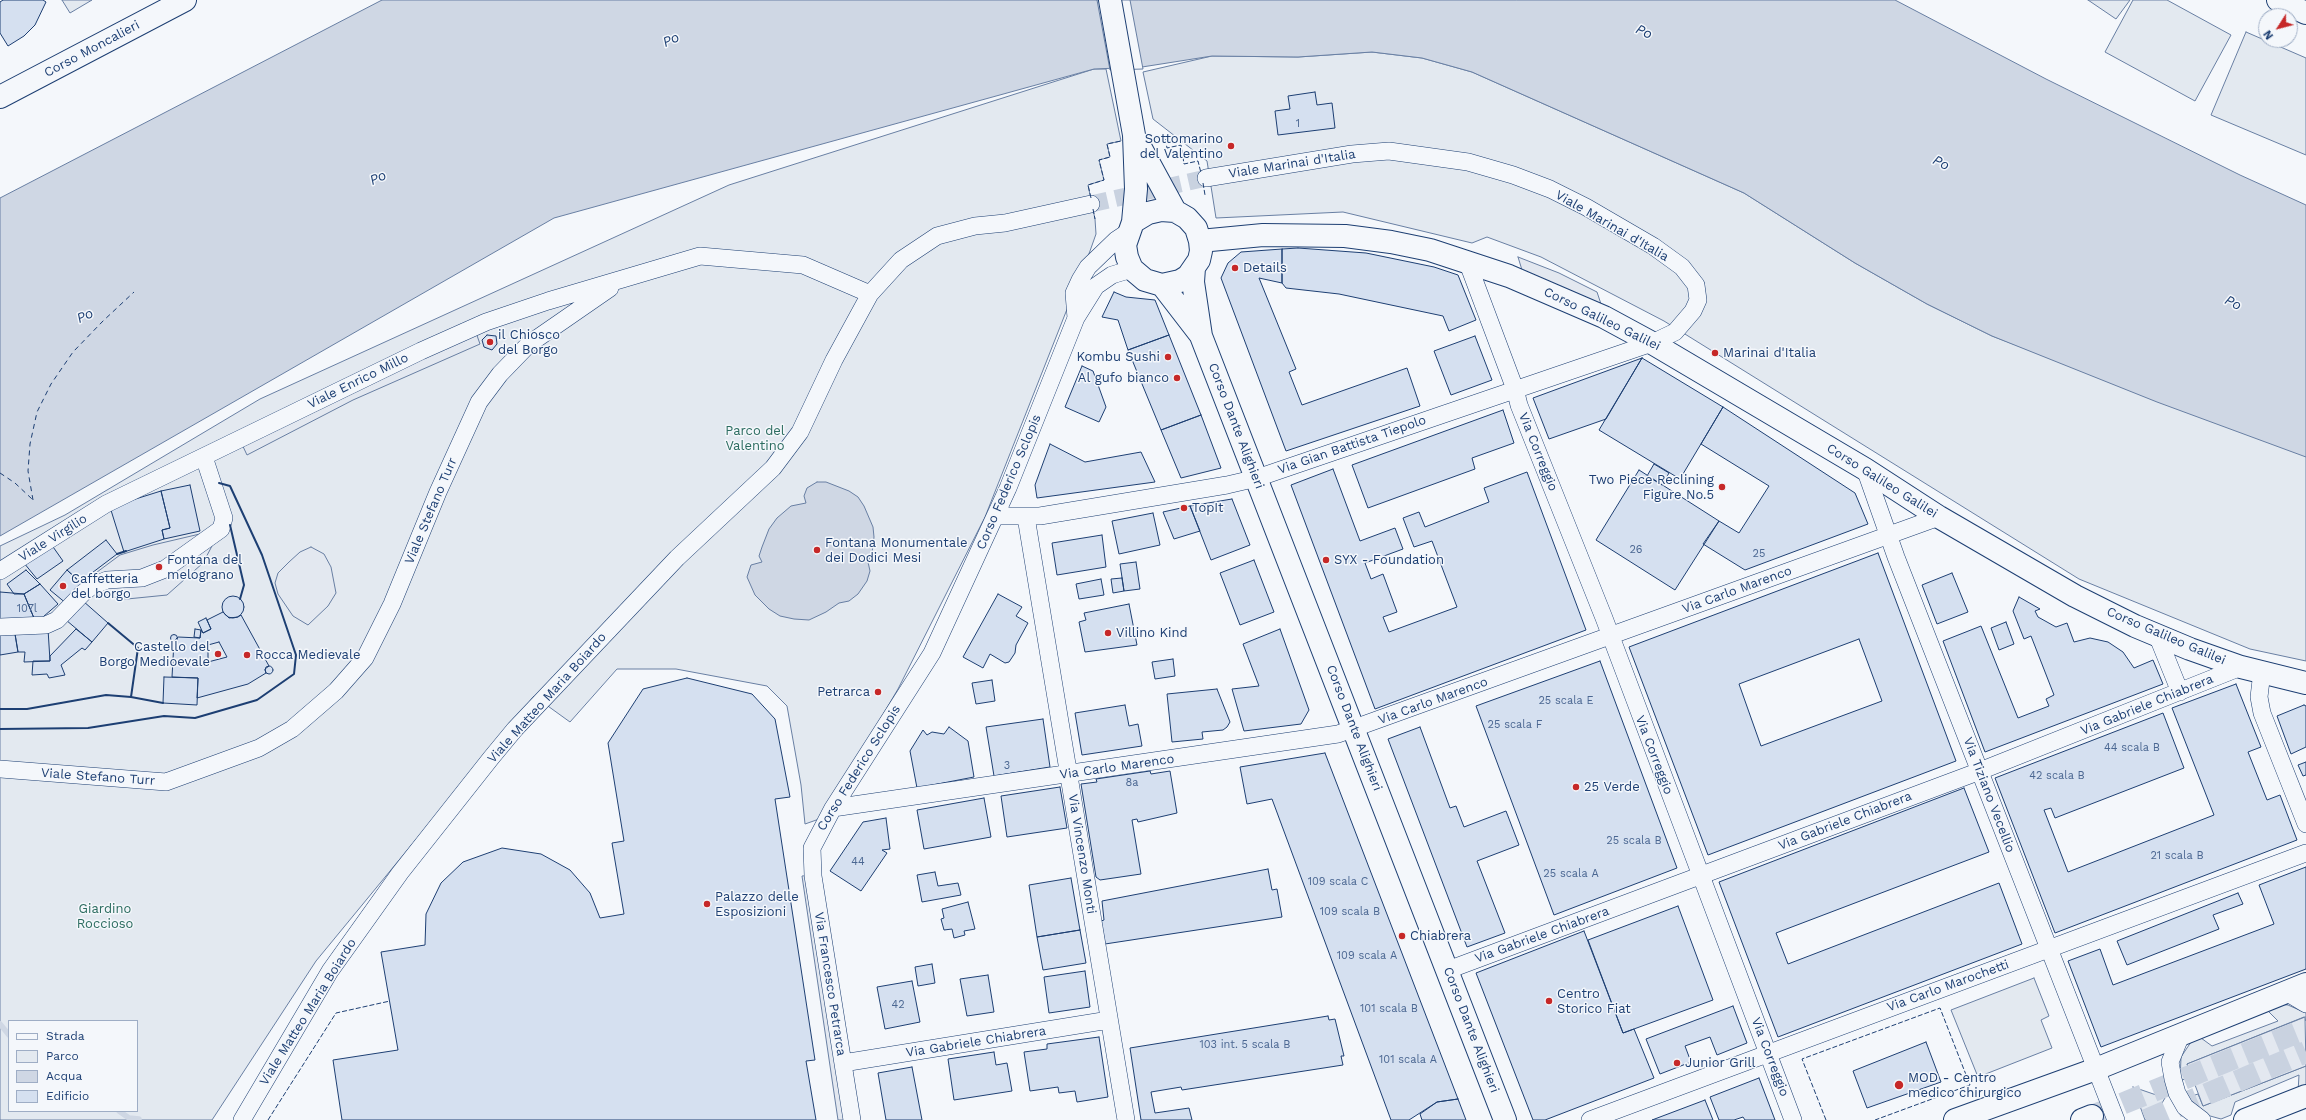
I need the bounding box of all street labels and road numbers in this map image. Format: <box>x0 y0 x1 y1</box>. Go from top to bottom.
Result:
street label: Corso Moncalieri <box>42 17 142 81</box>
street label: Viale Marinai d'Italia <box>1227 146 1357 182</box>
street label: Viale Marinai d'Italia <box>1553 187 1671 265</box>
street label: Corso Galileo Galilei <box>1541 284 1663 354</box>
street label: Viale Enrico Millo <box>305 350 411 412</box>
street label: Corso Dante Alighieri <box>1205 361 1267 491</box>
street label: Via Correggio <box>1515 410 1561 494</box>
street label: Corso Federico Sclopis <box>973 412 1045 552</box>
street label: Via Gian Battista Tiepolo <box>1276 412 1428 478</box>
street label: Corso Galileo Galilei <box>1824 440 1940 522</box>
street label: Viale Stefano Turr <box>401 455 461 567</box>
street label: Viale Virgilio <box>16 511 90 565</box>
street label: Via Carlo Marenco <box>1680 563 1794 617</box>
street label: Corso Galileo Galilei <box>2104 604 2228 668</box>
street label: Viale Matteo Maria Boiardo <box>484 630 610 766</box>
street label: Corso Dante Alighieri <box>1323 663 1385 793</box>
street label: Via Gabriele Chiabrera <box>2078 671 2216 739</box>
street label: Via Carlo Marenco <box>1376 674 1490 728</box>
street label: Corso Federico Sclopis <box>814 702 904 834</box>
street label: Via Correggio <box>1632 713 1676 797</box>
street label: Via Tiziano Vecellio <box>1960 735 2018 855</box>
street label: Via Carlo Marenco <box>1059 751 1175 783</box>
street label: Viale Stefano Turr <box>40 765 156 789</box>
street label: Via Gabriele Chiabrera <box>1776 788 1914 854</box>
street label: Via Vincenzo Monti <box>1065 793 1099 915</box>
street label: Via Gabriele Chiabrera <box>1473 903 1611 967</box>
street label: Via Francesco Petrarca <box>811 911 849 1057</box>
street label: Viale Matteo Maria Boiardo <box>256 936 360 1088</box>
street label: Via Carlo Marochetti <box>1885 957 2011 1015</box>
street label: Corso Dante Alighieri <box>1440 965 1502 1095</box>
street label: Via Correggio <box>1748 1015 1792 1099</box>
street label: Via Gabriele Chiabrera <box>905 1023 1047 1061</box>

